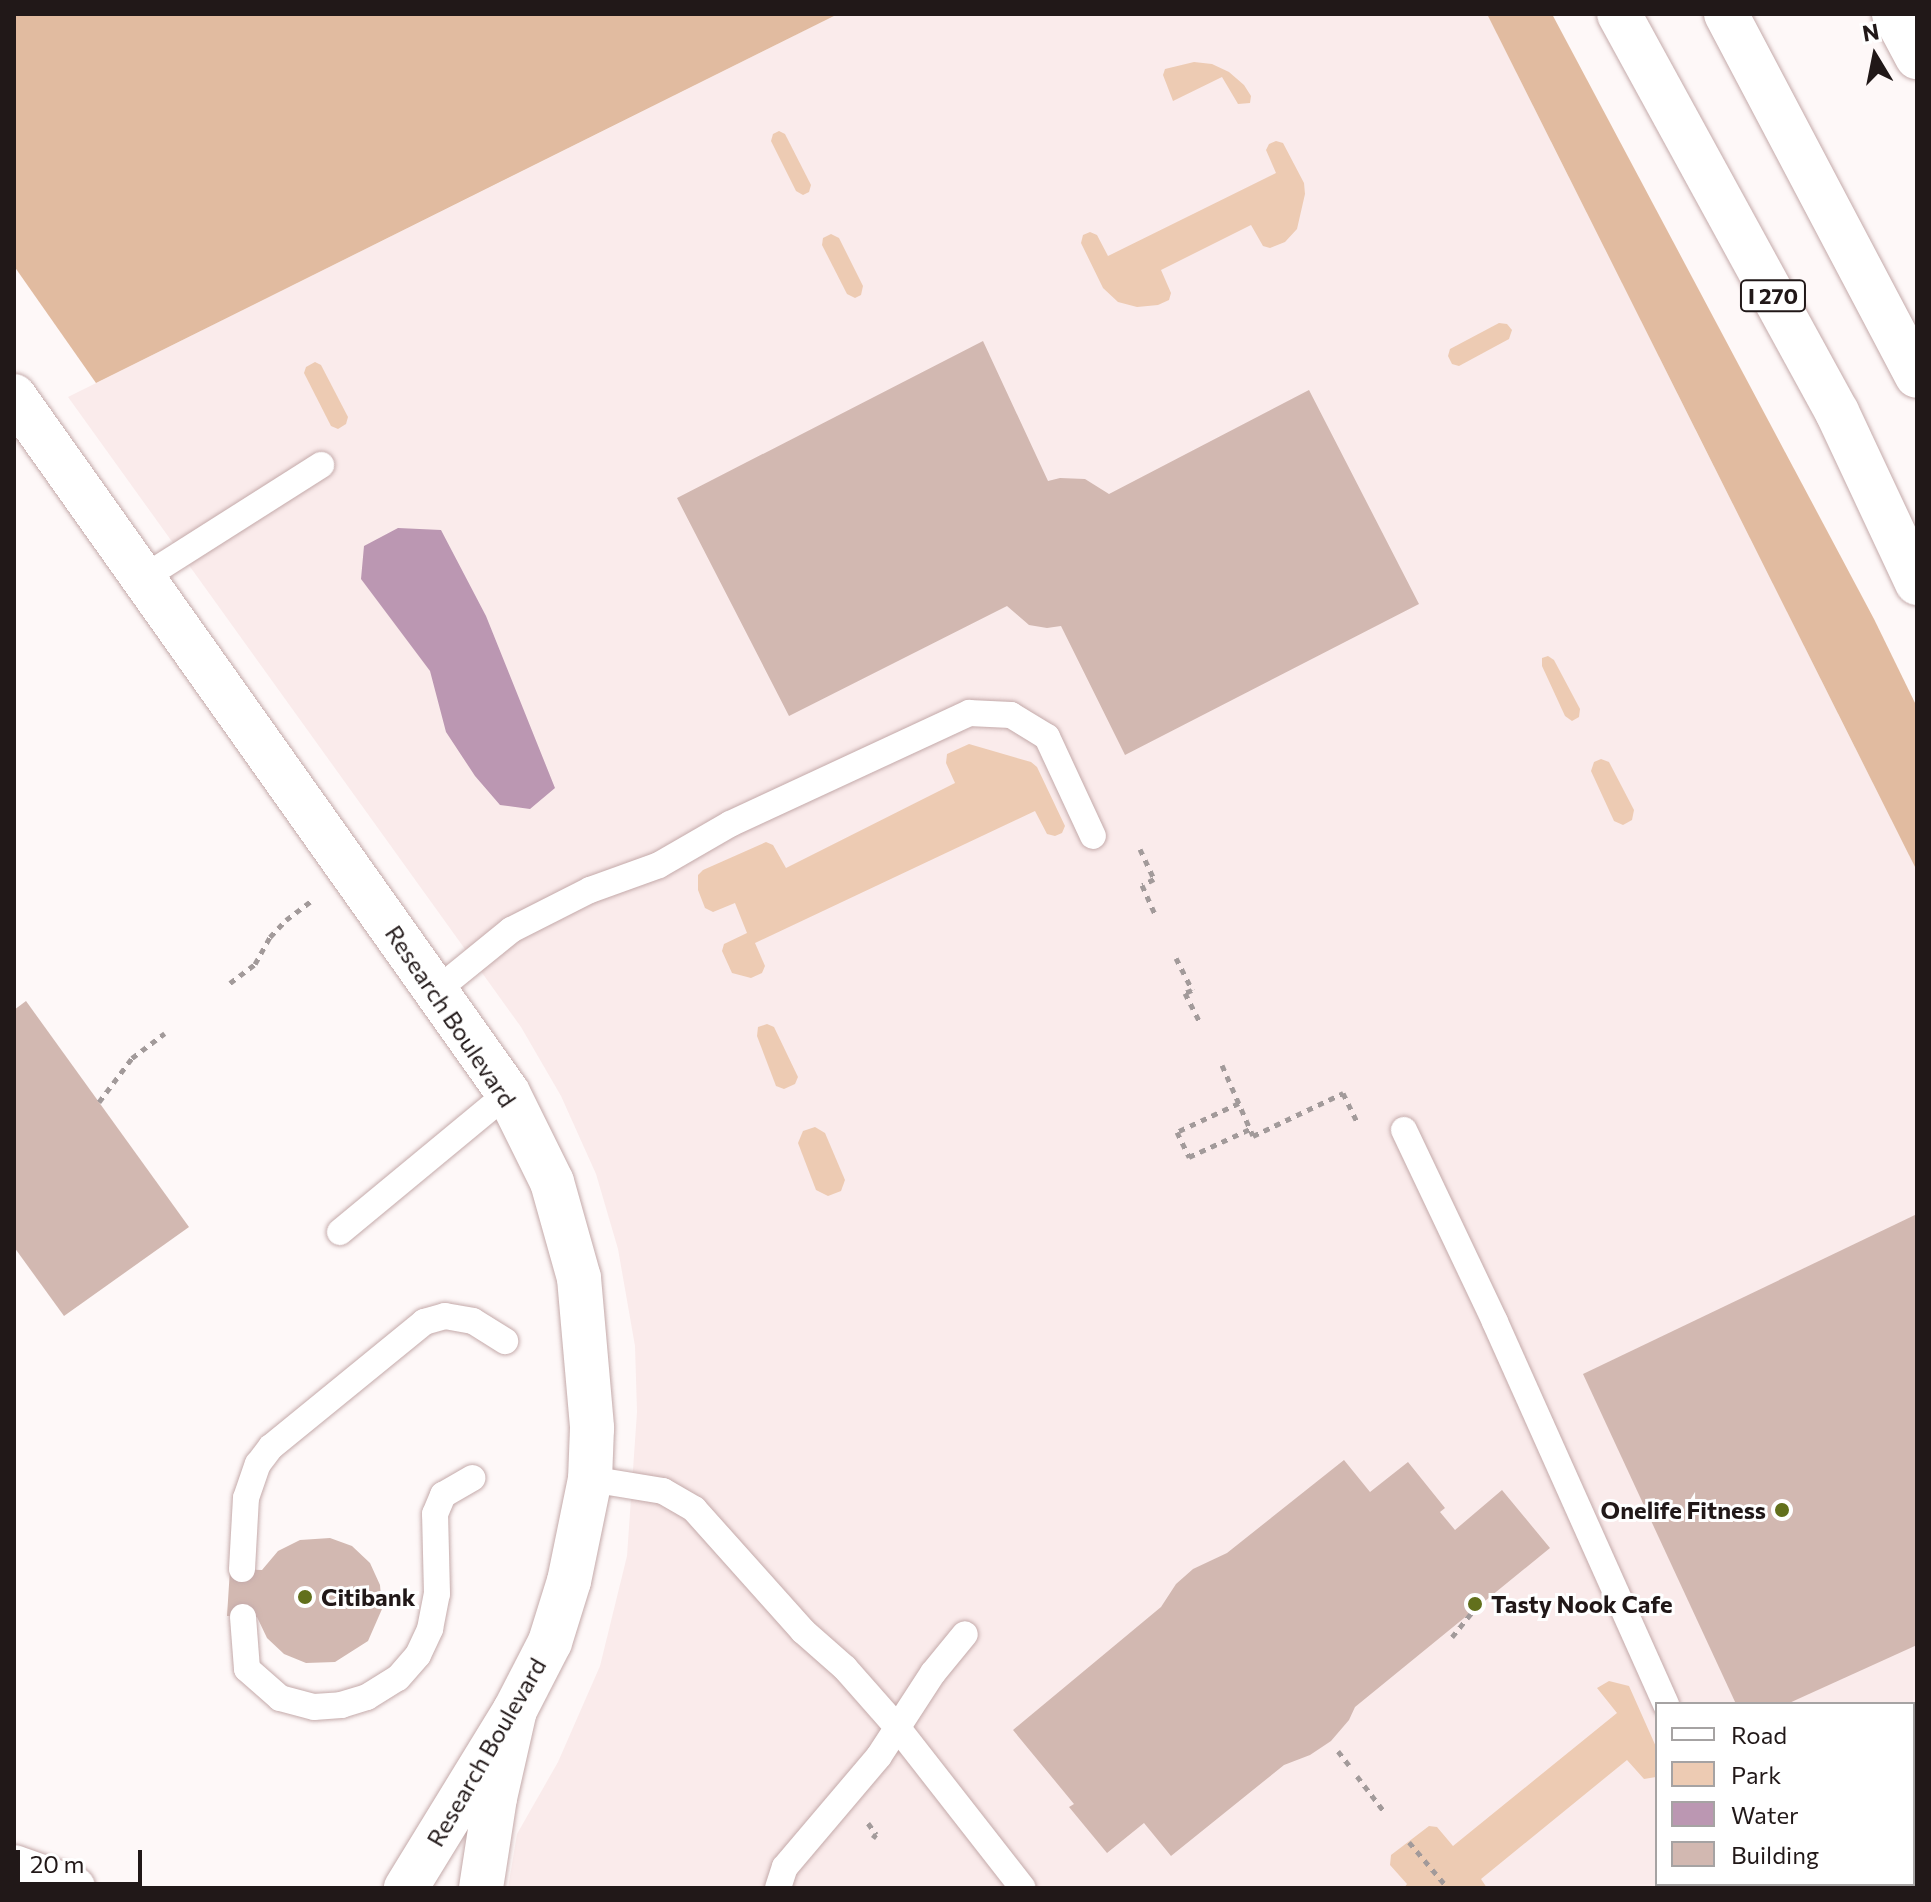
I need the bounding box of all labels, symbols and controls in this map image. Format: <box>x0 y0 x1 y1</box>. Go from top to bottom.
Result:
north arrow <box>1835 16 1915 96</box>
text: N <box>1860 17 1881 47</box>
road number: I 270 <box>1739 278 1807 314</box>
street label: Research Boulevard <box>380 920 522 1112</box>
place label: Onelife Fitness <box>1601 1496 1766 1524</box>
marker: Onelife Fitness <box>1773 1501 1791 1519</box>
place label: Citibank <box>321 1583 415 1611</box>
marker: Citibank <box>296 1588 314 1606</box>
place label: Tasty Nook Cafe <box>1491 1590 1673 1618</box>
marker: Tasty Nook Cafe <box>1466 1595 1484 1613</box>
street label: Research Boulevard <box>420 1653 552 1851</box>
legend <box>1655 1702 1915 1886</box>
text: Road <box>1731 1720 1787 1749</box>
text: Park <box>1731 1760 1781 1789</box>
text: Water <box>1731 1800 1799 1829</box>
scale bar <box>20 1834 146 1884</box>
text: Building <box>1731 1840 1819 1869</box>
text: 20 m <box>30 1849 84 1878</box>

